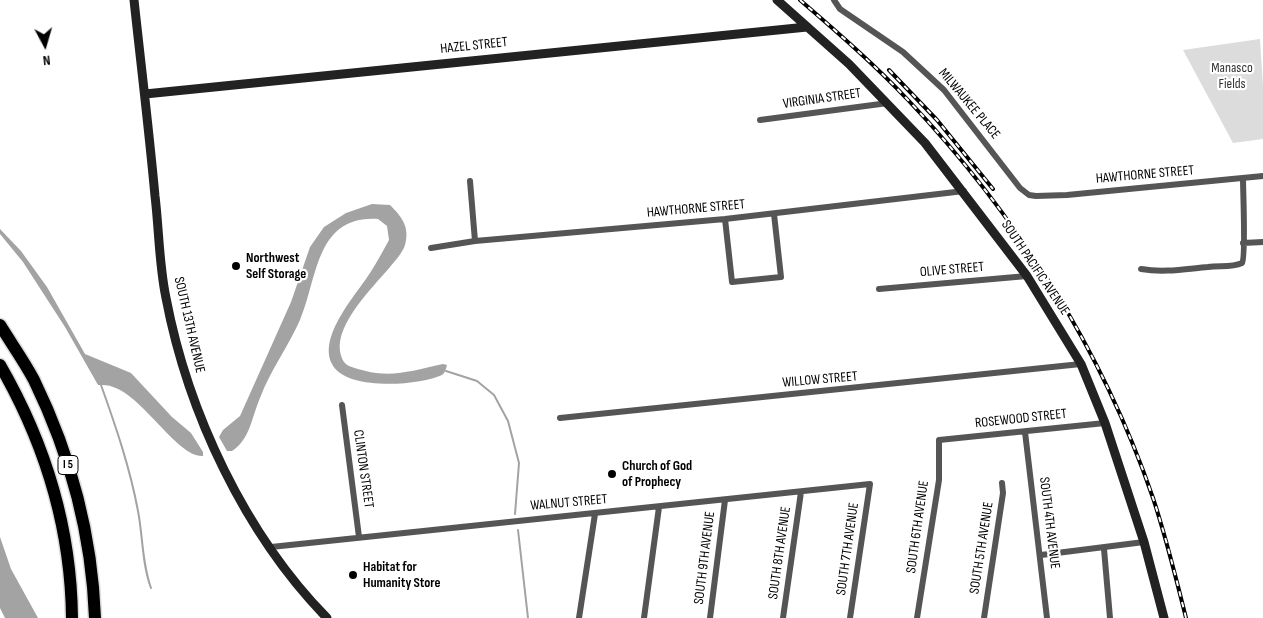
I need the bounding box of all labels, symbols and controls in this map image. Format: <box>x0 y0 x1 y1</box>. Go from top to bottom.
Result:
north arrow <box>20 20 70 70</box>
street label: HAZEL STREET <box>440 34 508 58</box>
text: N <box>42 52 51 69</box>
park label: Manasco Fields <box>1211 60 1253 92</box>
street label: MILWAUKEE PLACE <box>935 65 1003 143</box>
street label: VIRGINIA STREET <box>782 85 862 113</box>
street label: HAWTHORNE STREET <box>1095 162 1195 188</box>
street label: HAWTHORNE STREET <box>646 196 746 222</box>
street label: SOUTH PACIFIC AVENUE <box>997 217 1073 319</box>
place label: Northwest Self Storage <box>246 250 306 282</box>
street label: OLIVE STREET <box>919 259 985 281</box>
marker: Northwest Self Storage <box>230 260 242 272</box>
street label: SOUTH 13TH AVENUE <box>170 275 208 375</box>
street label: WILLOW STREET <box>782 368 858 392</box>
street label: ROSEWOOD STREET <box>974 406 1068 432</box>
street label: CLINTON STREET <box>349 429 377 509</box>
road number: I 5 <box>58 456 78 474</box>
place label: Church of God of Prophecy <box>622 458 692 491</box>
marker: Church of God of Prophecy <box>606 468 618 480</box>
street label: SOUTH 4TH AVENUE <box>1035 476 1063 570</box>
street label: SOUTH 6TH AVENUE <box>903 480 933 574</box>
street label: WALNUT STREET <box>530 491 608 515</box>
street label: SOUTH 5TH AVENUE <box>966 501 998 595</box>
street label: SOUTH 7TH AVENUE <box>833 502 863 596</box>
street label: SOUTH 8TH AVENUE <box>765 506 795 600</box>
street label: SOUTH 9TH AVENUE <box>691 511 719 605</box>
place label: Habitat for Humanity Store <box>363 559 441 592</box>
marker: Habitat for Humanity Store <box>347 569 359 581</box>

